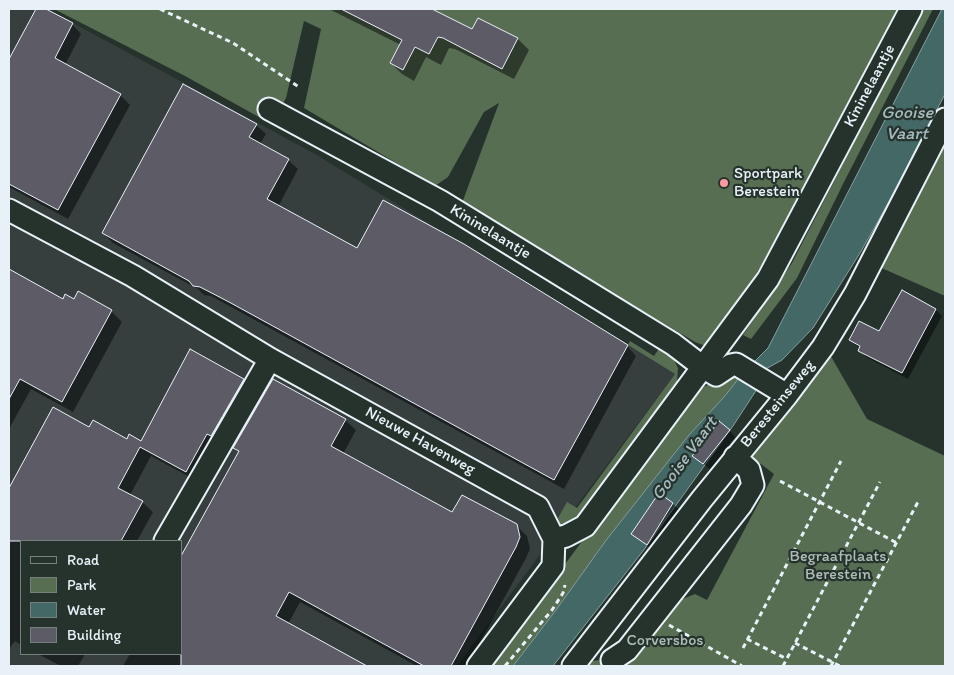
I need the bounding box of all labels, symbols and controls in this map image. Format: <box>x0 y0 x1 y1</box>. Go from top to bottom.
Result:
street label: Kininelaantje <box>840 41 900 131</box>
water label: Gooise Vaart <box>881 102 933 144</box>
place label: Sportpark Berestein <box>734 164 802 202</box>
marker: Sportpark Berestein <box>718 177 730 189</box>
street label: Kininelaantje <box>446 200 534 264</box>
street label: Beresteinseweg <box>737 356 819 452</box>
street label: Nieuwe Havenweg <box>361 403 479 479</box>
water label: Gooise Vaart <box>647 413 723 505</box>
legend <box>20 540 182 655</box>
park label: Begraafplaats Berestein <box>790 547 886 585</box>
text: Road <box>67 551 99 569</box>
text: Park <box>67 576 97 594</box>
text: Water <box>67 601 105 619</box>
text: Building <box>67 626 121 644</box>
park label: Corversbos <box>627 631 703 651</box>

